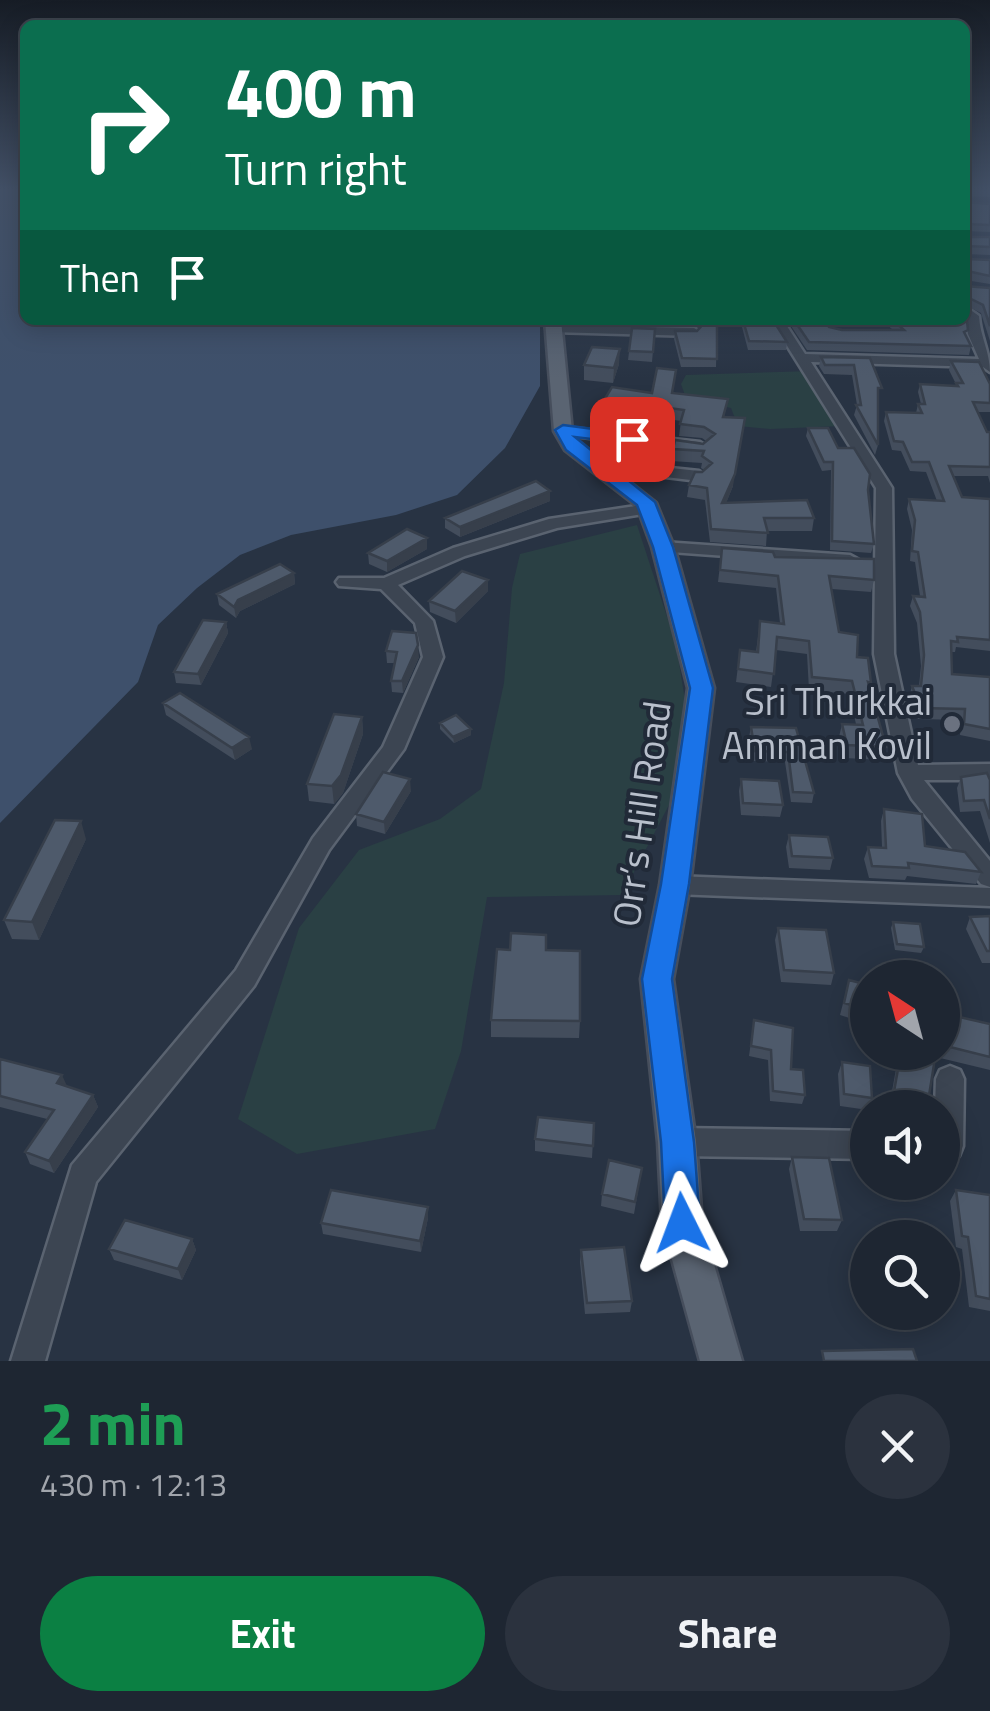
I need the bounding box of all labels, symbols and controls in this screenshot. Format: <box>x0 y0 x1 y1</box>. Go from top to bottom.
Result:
text: 400 m <box>225 38 417 144</box>
icon: right <box>60 60 190 190</box>
text: Turn right <box>225 134 407 202</box>
text: Then <box>60 249 140 307</box>
icon: arrive <box>160 250 215 305</box>
pin <box>590 397 675 482</box>
icon: arrive <box>605 412 660 467</box>
place label: Sri Thurkkai Amman Kovil <box>722 672 932 774</box>
street label: Orr’s Hill Road <box>596 697 686 930</box>
marker: Sri Thurkkai Amman Kovil <box>941 713 963 735</box>
north arrow <box>850 960 960 1070</box>
map controls <box>850 960 960 1330</box>
button: sound <box>850 1090 960 1200</box>
position arrow <box>630 1171 734 1275</box>
button: search <box>850 1220 960 1330</box>
text: 2 min <box>40 1377 186 1468</box>
button: close <box>845 1394 950 1499</box>
text: 430 m · 12:13 <box>40 1460 227 1508</box>
button: Exit <box>40 1576 485 1691</box>
button: Share <box>505 1576 950 1691</box>

